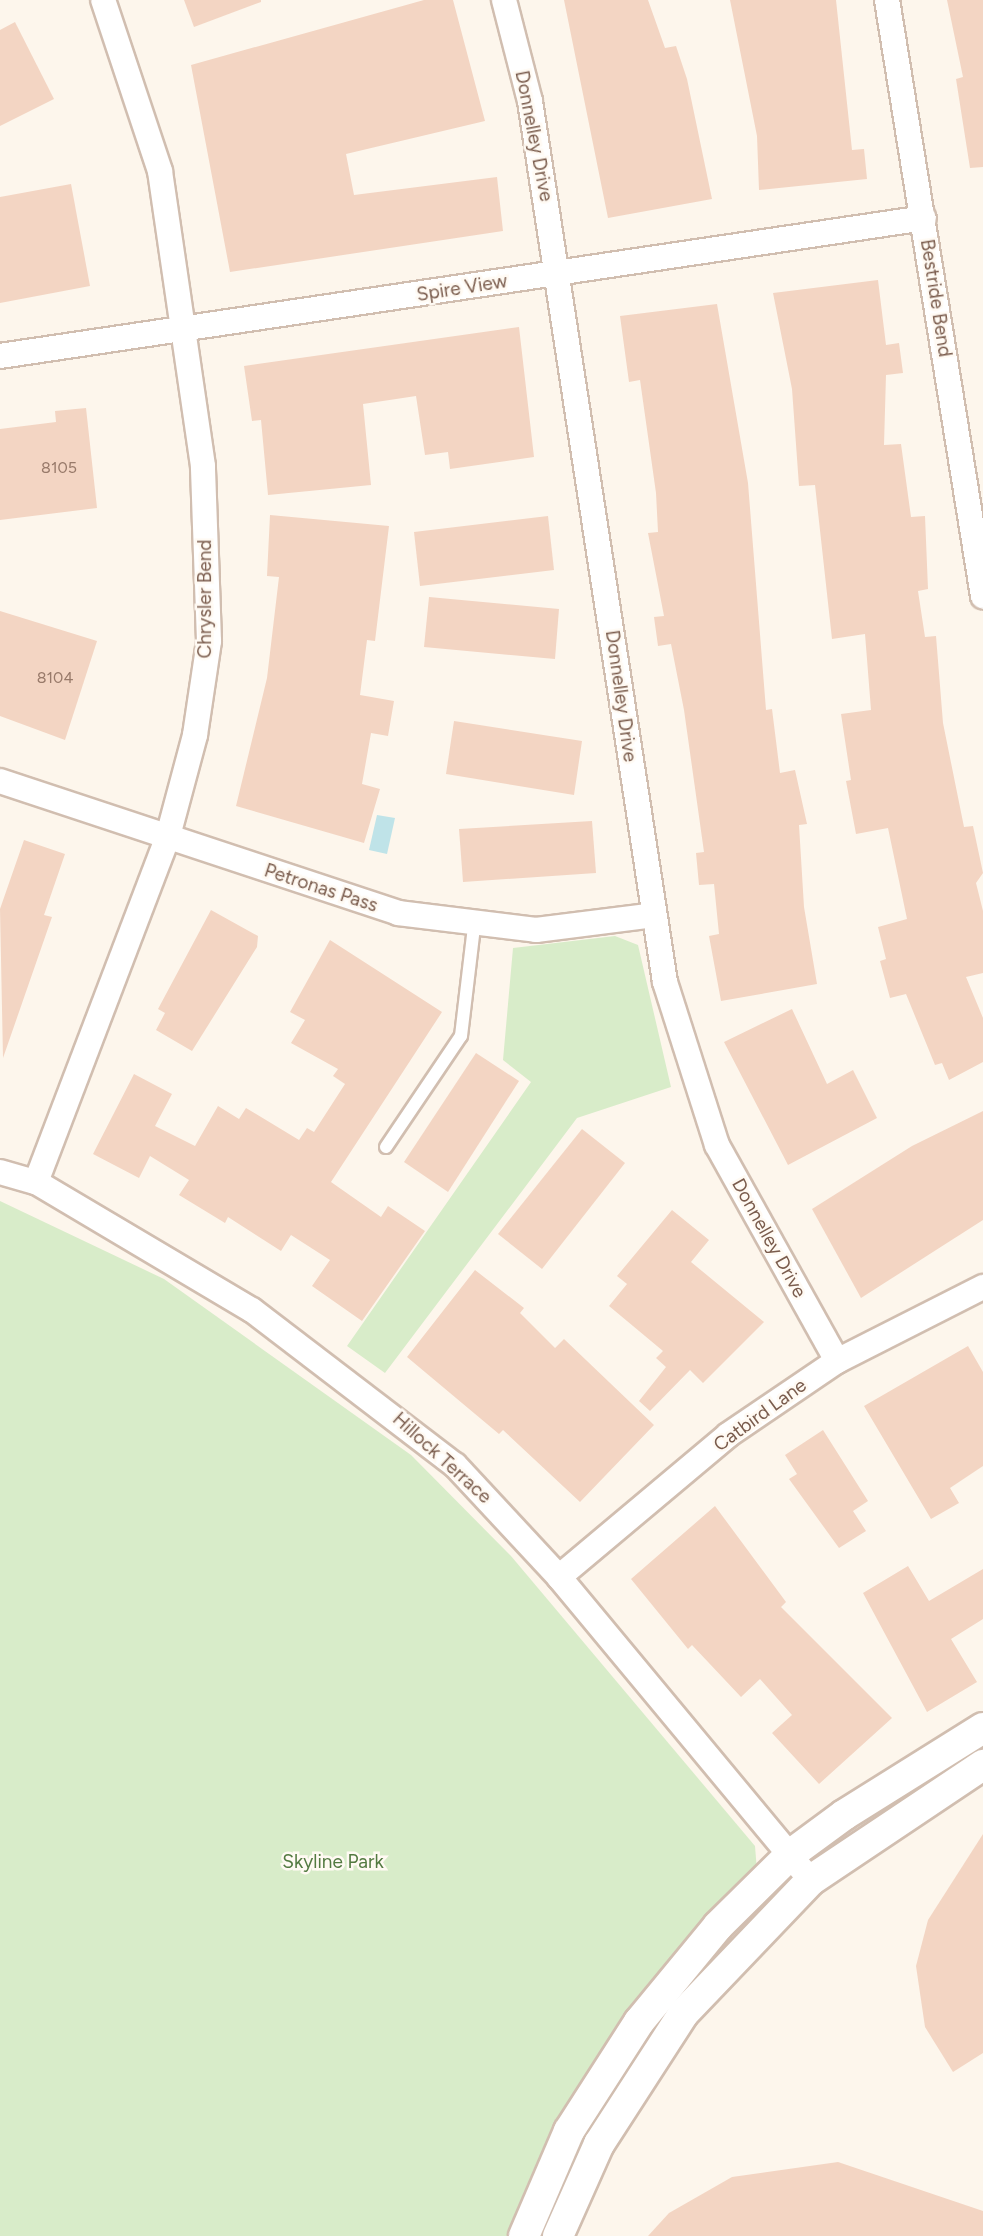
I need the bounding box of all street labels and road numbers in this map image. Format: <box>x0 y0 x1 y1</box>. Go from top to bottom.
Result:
street label: Donnelley Drive <box>510 69 558 203</box>
street label: Bestride Bend <box>915 238 957 358</box>
street label: Spire View <box>415 270 509 306</box>
street label: Chrysler Bend <box>194 540 216 658</box>
street label: Donnelley Drive <box>600 629 642 763</box>
street label: Petronas Pass <box>261 859 381 917</box>
street label: Donnelley Drive <box>727 1174 811 1302</box>
street label: Catbird Lane <box>709 1374 811 1456</box>
street label: Hillock Terrace <box>388 1408 496 1508</box>

